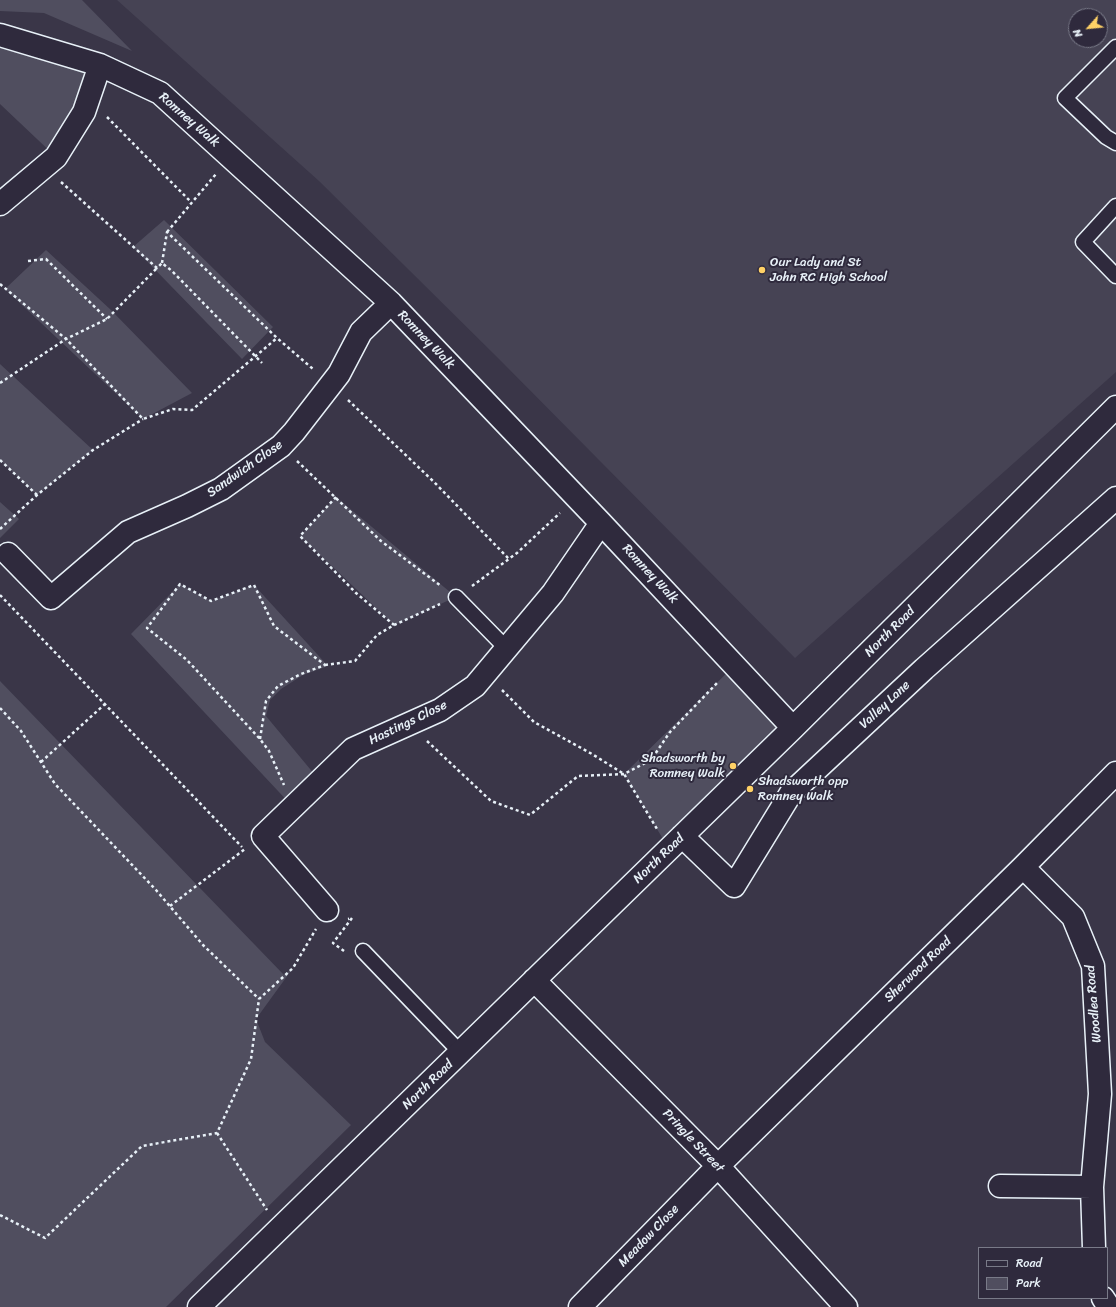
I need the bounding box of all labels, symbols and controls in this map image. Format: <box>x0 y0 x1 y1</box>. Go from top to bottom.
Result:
north arrow <box>1068 8 1108 48</box>
text: N <box>1068 26 1088 41</box>
street label: Romney Walk <box>155 89 223 151</box>
place label: Our Lady and St John RC High School <box>770 255 887 286</box>
marker: Our Lady and St John RC High School <box>757 265 767 275</box>
street label: Romney Walk <box>394 307 458 373</box>
street label: Sandwich Close <box>204 437 286 501</box>
street label: Romney Walk <box>619 541 681 607</box>
street label: North Road <box>862 604 918 660</box>
street label: Valley Lane <box>856 678 914 732</box>
street label: Hastings Close <box>366 697 450 749</box>
place label: Shadsworth by Romney Walk <box>641 751 725 782</box>
marker: Shadsworth by Romney Walk <box>728 761 738 771</box>
place label: Shadsworth opp Romney Walk <box>758 774 848 805</box>
marker: Shadsworth opp Romney Walk <box>745 784 755 794</box>
street label: North Road <box>630 831 688 887</box>
street label: Sherwood Road <box>881 934 955 1006</box>
street label: Woodlea Road <box>1083 965 1105 1043</box>
street label: North Road <box>399 1057 457 1113</box>
street label: Pringle Street <box>659 1106 727 1176</box>
street label: Meadow Close <box>615 1202 683 1270</box>
legend <box>978 1247 1108 1299</box>
text: Road <box>1016 1252 1042 1274</box>
text: Park <box>1016 1272 1041 1294</box>

